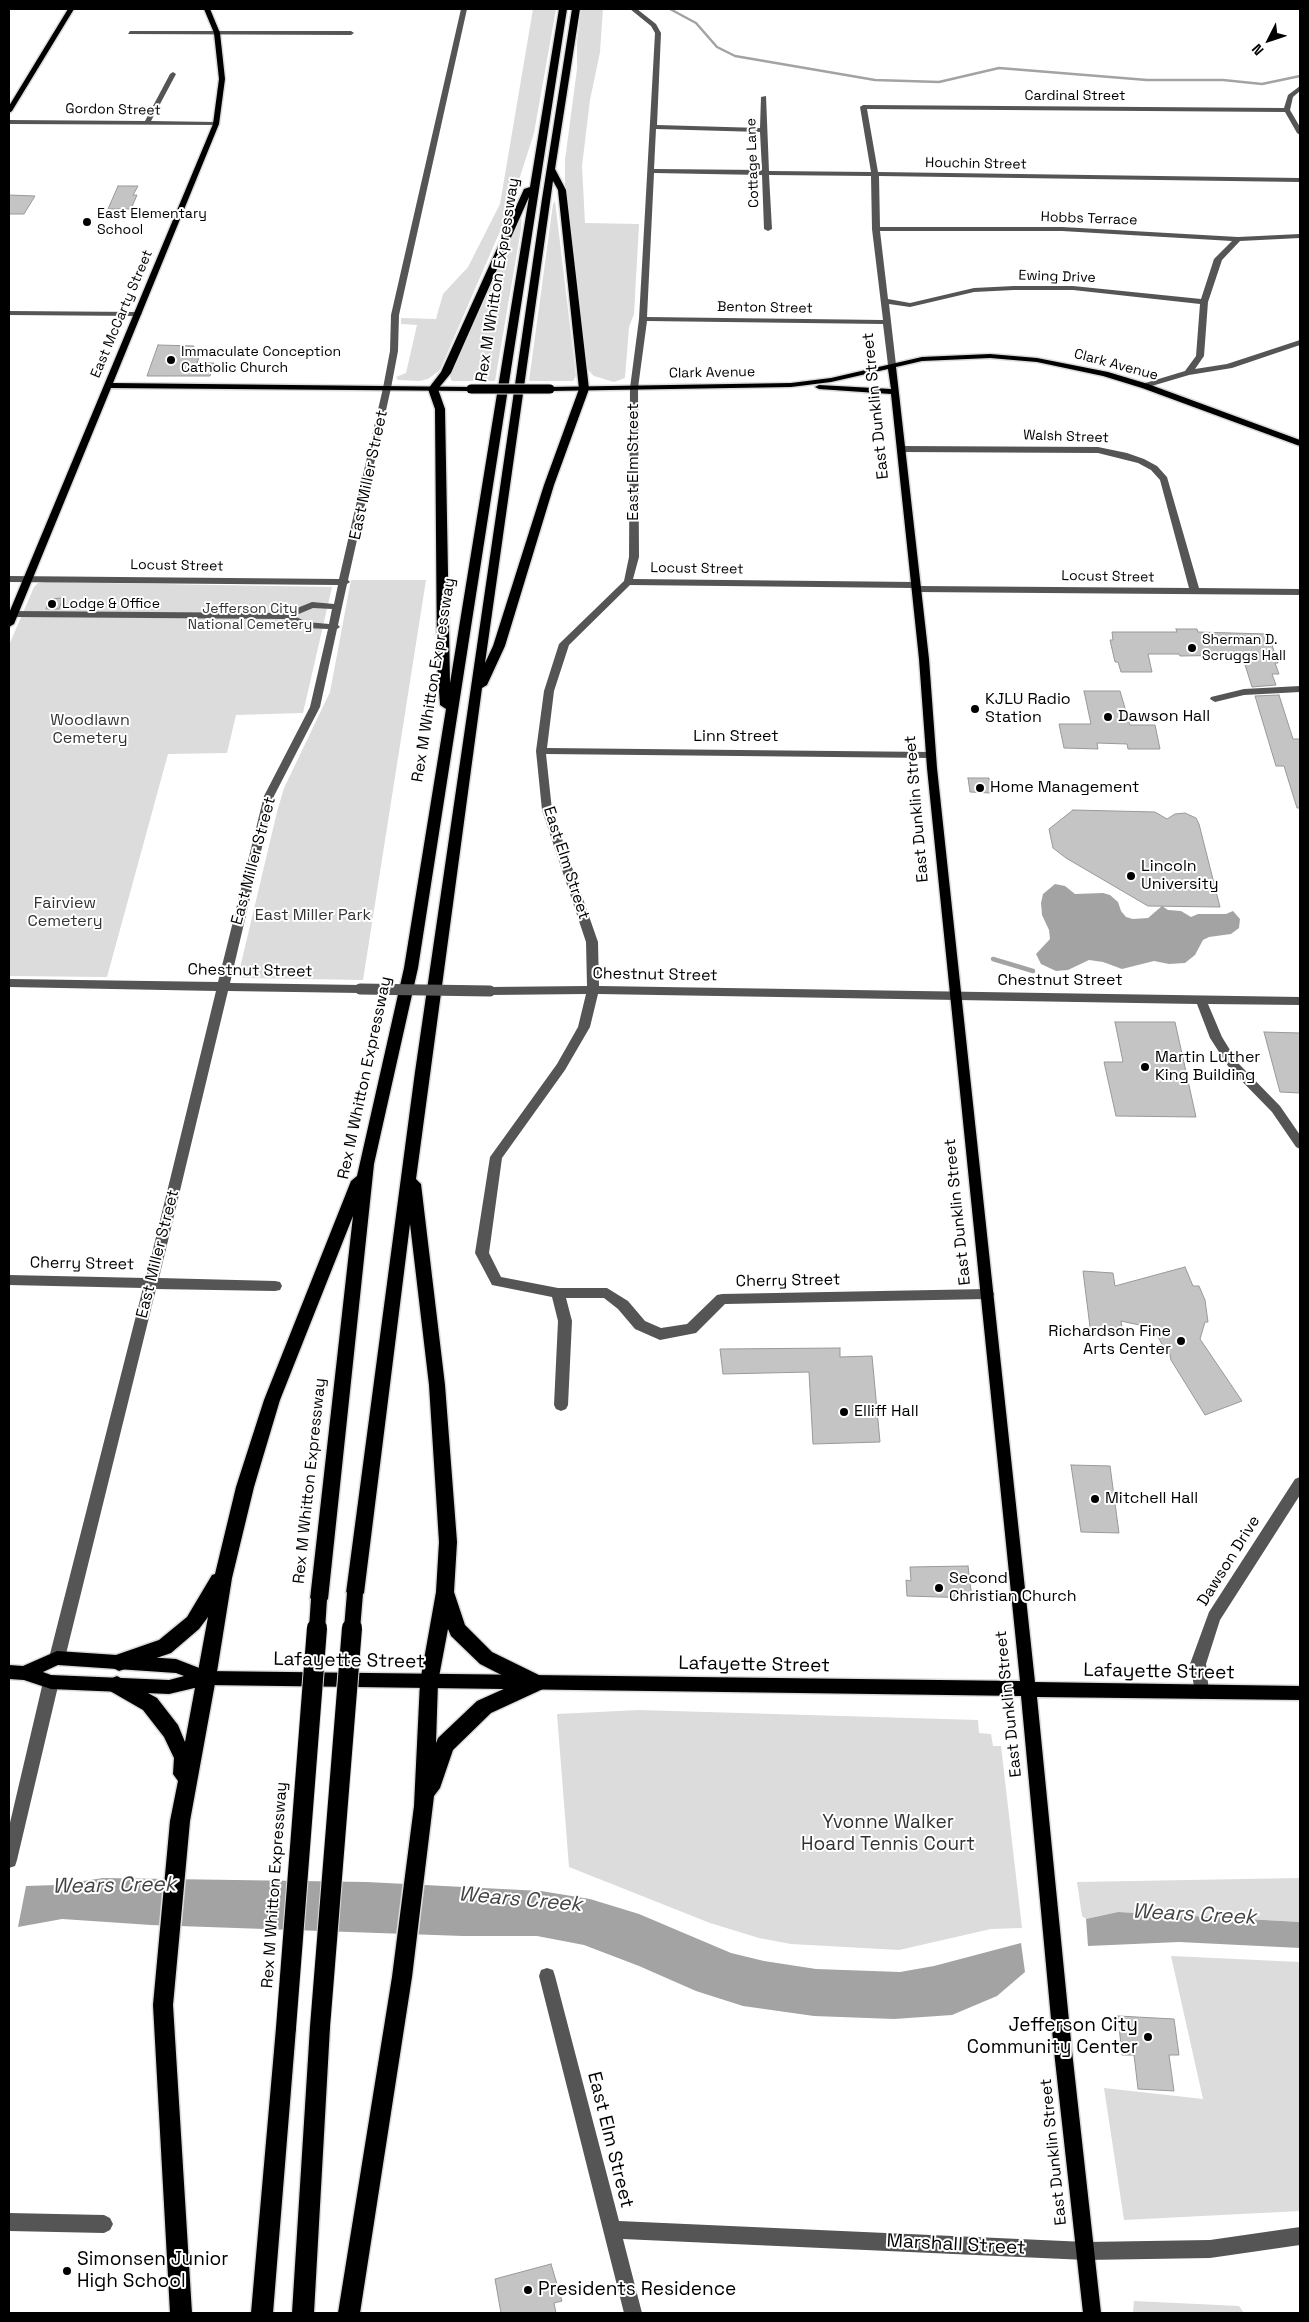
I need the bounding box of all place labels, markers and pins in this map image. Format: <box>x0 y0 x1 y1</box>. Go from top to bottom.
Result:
place label: East Elementary School <box>97 206 207 238</box>
marker: East Elementary School <box>81 216 93 228</box>
place label: Immaculate Conception Catholic Church <box>181 344 341 377</box>
marker: Immaculate Conception Catholic Church <box>165 354 177 366</box>
place label: Lodge & Office <box>62 596 160 612</box>
marker: Lodge & Office <box>46 598 58 610</box>
place label: Sherman D. Scruggs Hall <box>1202 632 1286 664</box>
marker: Sherman D. Scruggs Hall <box>1186 642 1198 654</box>
place label: KJLU Radio Station <box>985 690 1071 728</box>
marker: KJLU Radio Station <box>969 703 981 715</box>
place label: Dawson Hall <box>1118 707 1210 727</box>
marker: Dawson Hall <box>1102 711 1114 723</box>
place label: Home Management <box>990 778 1139 798</box>
marker: Home Management <box>974 782 986 794</box>
place label: Lincoln University <box>1141 857 1219 895</box>
marker: Lincoln University <box>1125 870 1137 882</box>
place label: Martin Luther King Building <box>1155 1048 1260 1086</box>
marker: Martin Luther King Building <box>1139 1061 1151 1073</box>
place label: Richardson Fine Arts Center <box>1048 1322 1171 1360</box>
marker: Richardson Fine Arts Center <box>1175 1335 1187 1347</box>
place label: Elliff Hall <box>854 1402 919 1422</box>
marker: Elliff Hall <box>838 1406 850 1418</box>
place label: Mitchell Hall <box>1105 1489 1198 1509</box>
marker: Mitchell Hall <box>1089 1493 1101 1505</box>
place label: Second Christian Church <box>949 1569 1077 1607</box>
marker: Second Christian Church <box>933 1582 945 1594</box>
place label: Jefferson City Community Center <box>967 2015 1138 2059</box>
marker: Jefferson City Community Center <box>1142 2031 1154 2043</box>
place label: Simonsen Junior High School <box>77 2249 228 2293</box>
marker: Simonsen Junior High School <box>61 2265 73 2277</box>
place label: Presidents Residence <box>538 2279 736 2301</box>
marker: Presidents Residence <box>522 2284 534 2296</box>

